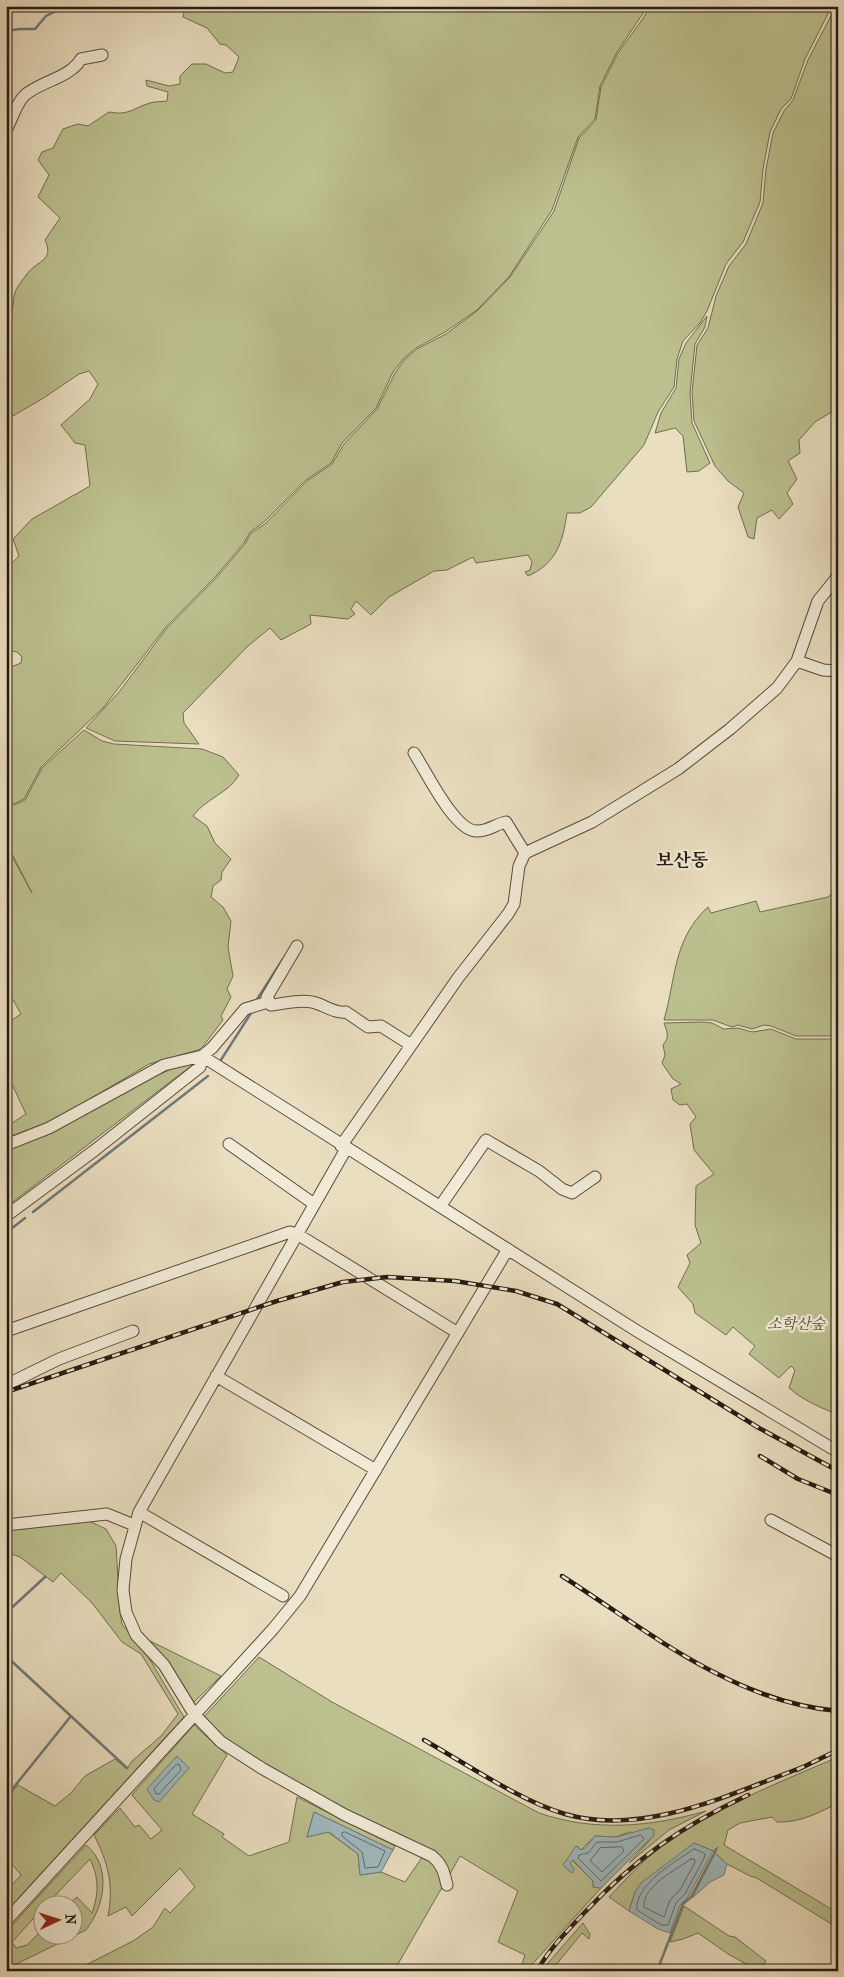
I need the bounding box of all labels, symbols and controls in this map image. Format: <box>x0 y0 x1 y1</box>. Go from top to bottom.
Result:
district label: 보산동 <box>656 850 709 871</box>
park label: 소학산숲 <box>767 1315 826 1333</box>
north arrow <box>32 1894 82 1944</box>
text: N <box>62 1913 79 1925</box>

